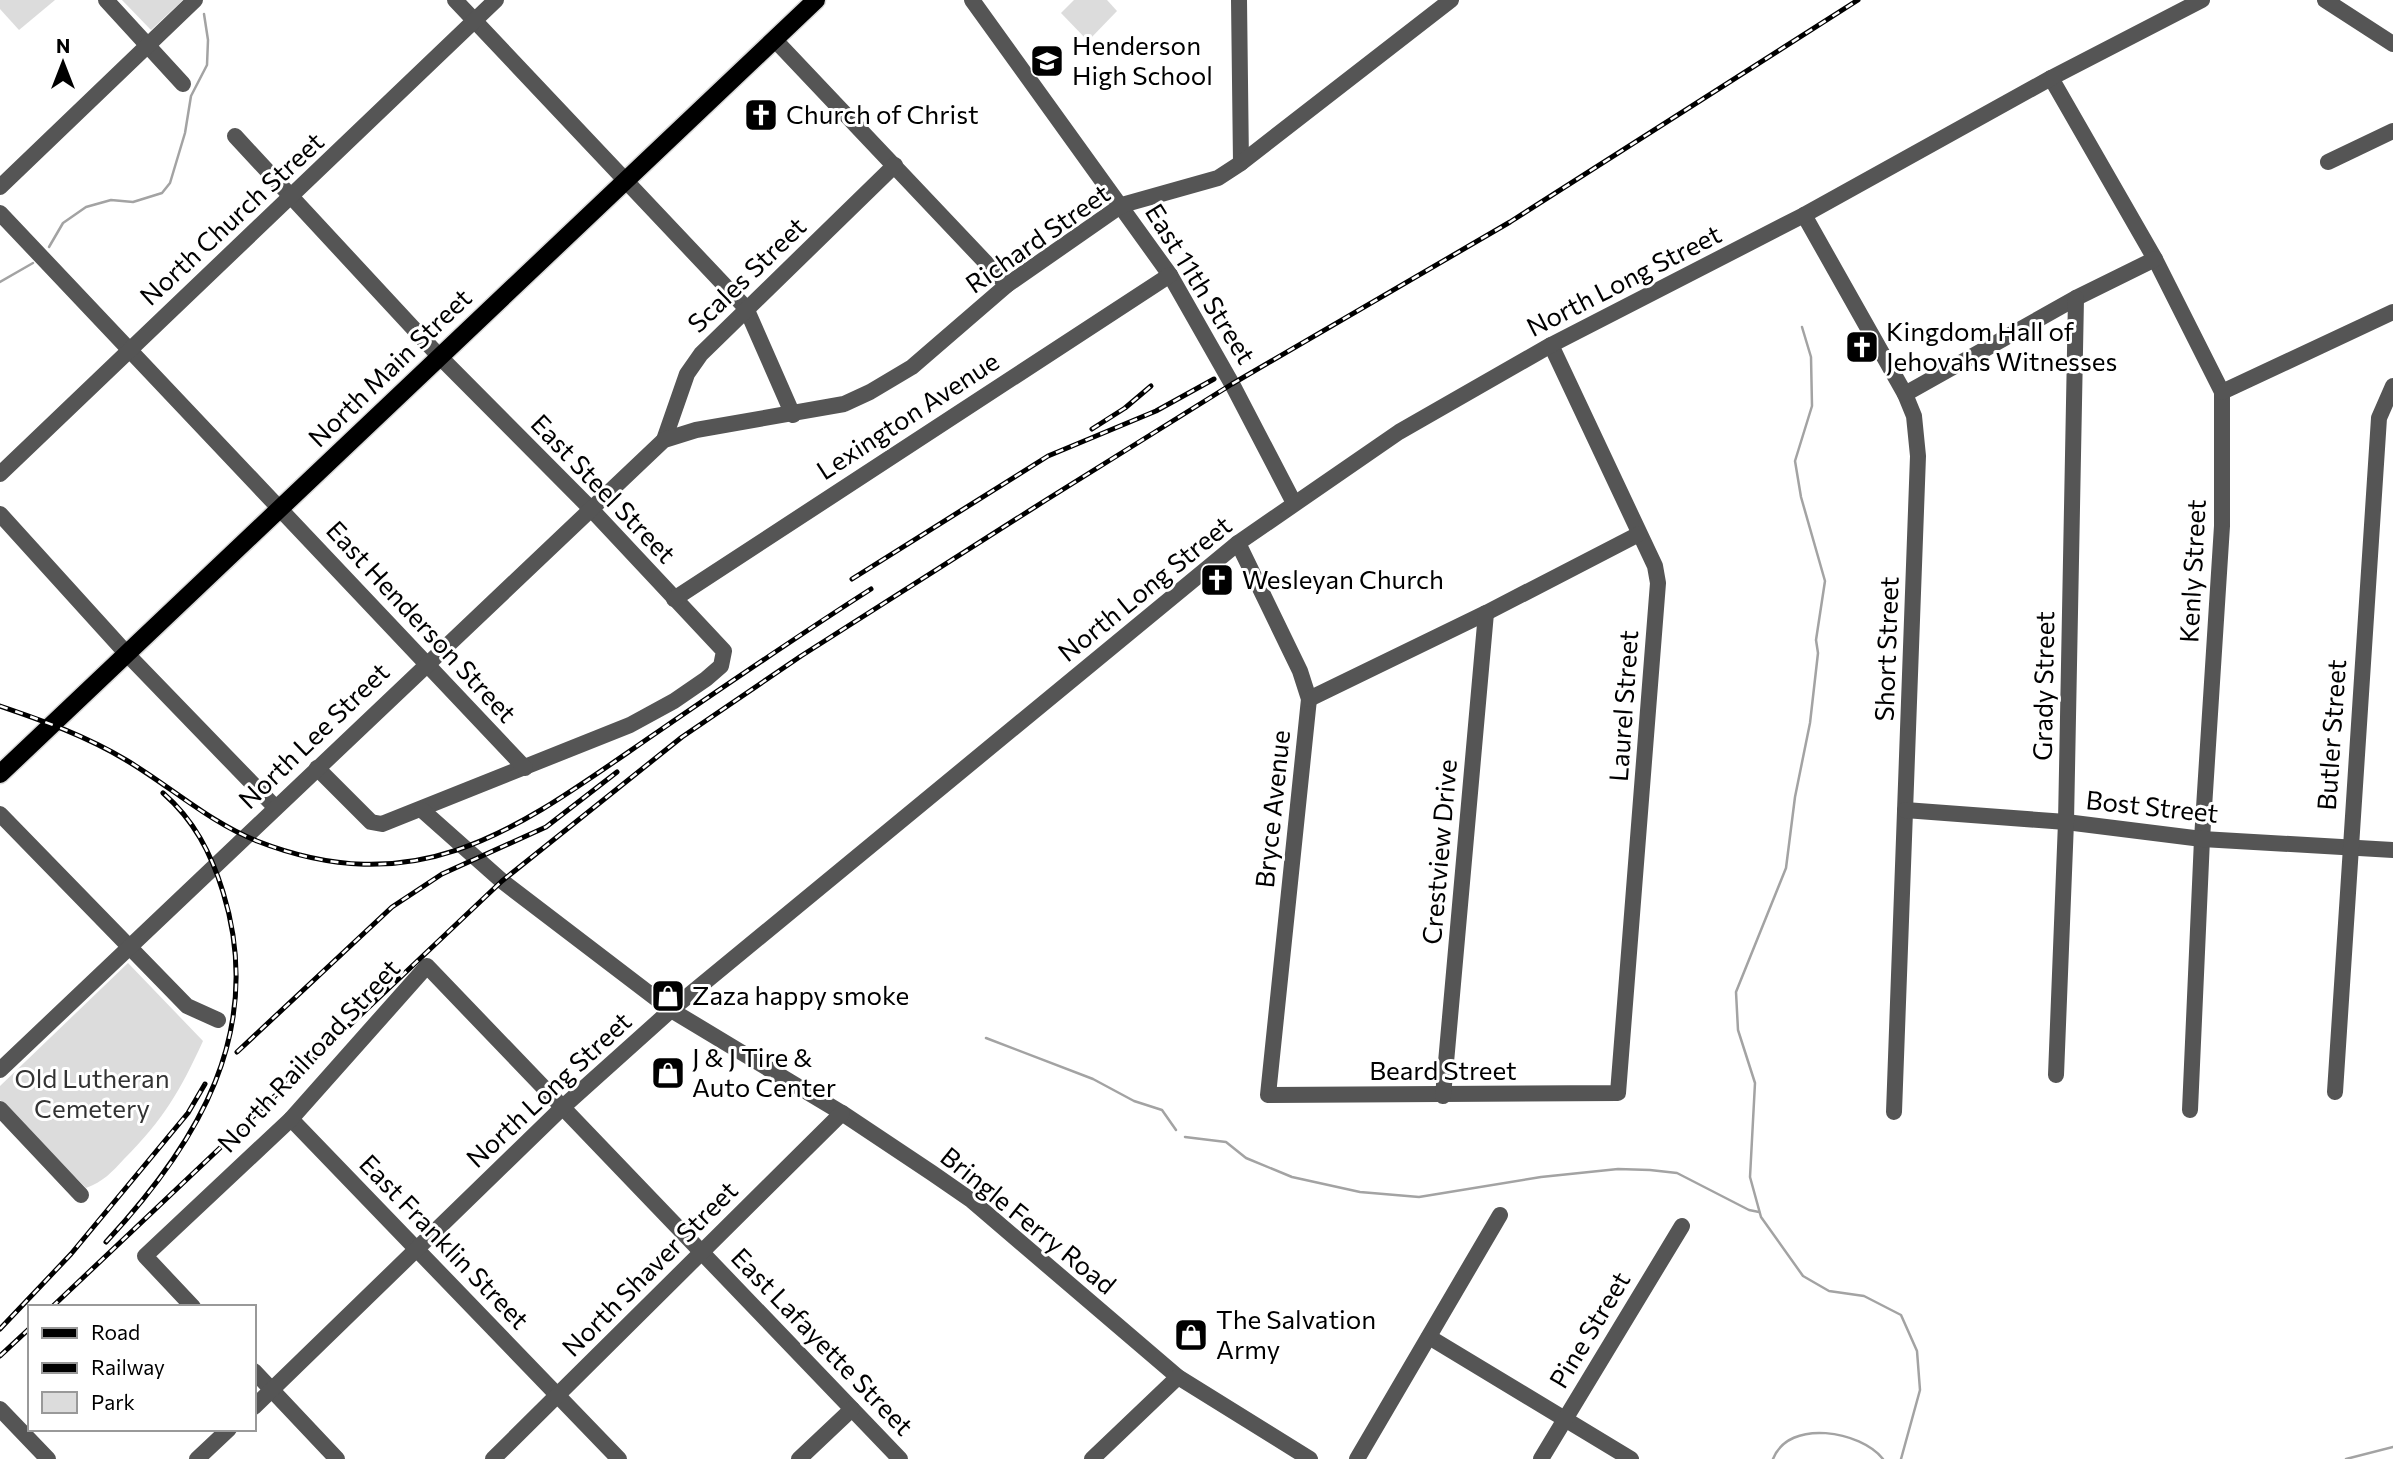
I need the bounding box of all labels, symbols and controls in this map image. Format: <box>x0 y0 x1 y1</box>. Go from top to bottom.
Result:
north arrow <box>28 28 98 98</box>
place label: Henderson High School <box>1072 29 1213 90</box>
text: N <box>56 34 70 57</box>
school or university icon: Henderson High School <box>1028 42 1066 80</box>
church icon: Church of Christ <box>742 96 780 134</box>
place label: Church of Christ <box>786 98 979 129</box>
street label: North Church Street <box>133 125 329 311</box>
street label: Richard Street <box>959 177 1115 299</box>
street label: East 11th Street <box>1140 198 1263 369</box>
street label: Scales Street <box>680 210 812 338</box>
street label: North Long Street <box>1521 217 1726 342</box>
street label: North Main Street <box>301 281 477 453</box>
place label: Kingdom Hall of Jehovahs Witnesses <box>1886 315 2117 376</box>
church icon: Kingdom Hall of Jehovahs Witnesses <box>1843 328 1881 366</box>
street label: Lexington Avenue <box>810 344 1004 485</box>
street label: East Steel Street <box>525 407 683 569</box>
street label: Kenly Street <box>2172 498 2211 643</box>
street label: North Long Street <box>1051 508 1237 667</box>
street label: East Henderson Street <box>321 514 523 728</box>
church icon: Wesleyan Church <box>1198 561 1236 599</box>
place label: Wesleyan Church <box>1242 563 1444 594</box>
street label: Short Street <box>1867 576 1904 722</box>
street label: Grady Street <box>2026 611 2059 761</box>
street label: Laurel Street <box>1602 629 1643 783</box>
street label: North Lee Street <box>231 655 395 814</box>
street label: Butler Street <box>2310 658 2351 811</box>
street label: Bryce Avenue <box>1248 728 1295 889</box>
street label: Crestview Drive <box>1415 758 1462 946</box>
street label: Bost Street <box>2084 783 2220 828</box>
street label: North Railroad Street <box>210 952 405 1158</box>
shop icon: Zaza happy smoke <box>649 977 687 1015</box>
place label: Zaza happy smoke <box>692 979 909 1010</box>
street label: North Long Street <box>459 1005 637 1173</box>
place label: J & J Tire & Auto Center <box>692 1041 836 1102</box>
shop icon: J & J Tire & Auto Center <box>649 1054 687 1092</box>
street label: Beard Street <box>1369 1054 1517 1085</box>
park label: Old Lutheran Cemetery <box>14 1062 170 1123</box>
street label: Bringle Ferry Road <box>935 1140 1123 1300</box>
street label: East Franklin Street <box>354 1147 536 1335</box>
street label: North Shaver Street <box>555 1174 743 1362</box>
street label: East Lafayette Street <box>726 1241 920 1441</box>
street label: Pine Street <box>1542 1265 1635 1393</box>
place label: The Salvation Army <box>1216 1303 1376 1364</box>
legend <box>28 1305 256 1431</box>
shop icon: The Salvation Army <box>1172 1316 1210 1354</box>
text: Road <box>91 1319 140 1344</box>
text: Railway <box>91 1354 165 1379</box>
text: Park <box>91 1389 135 1414</box>

